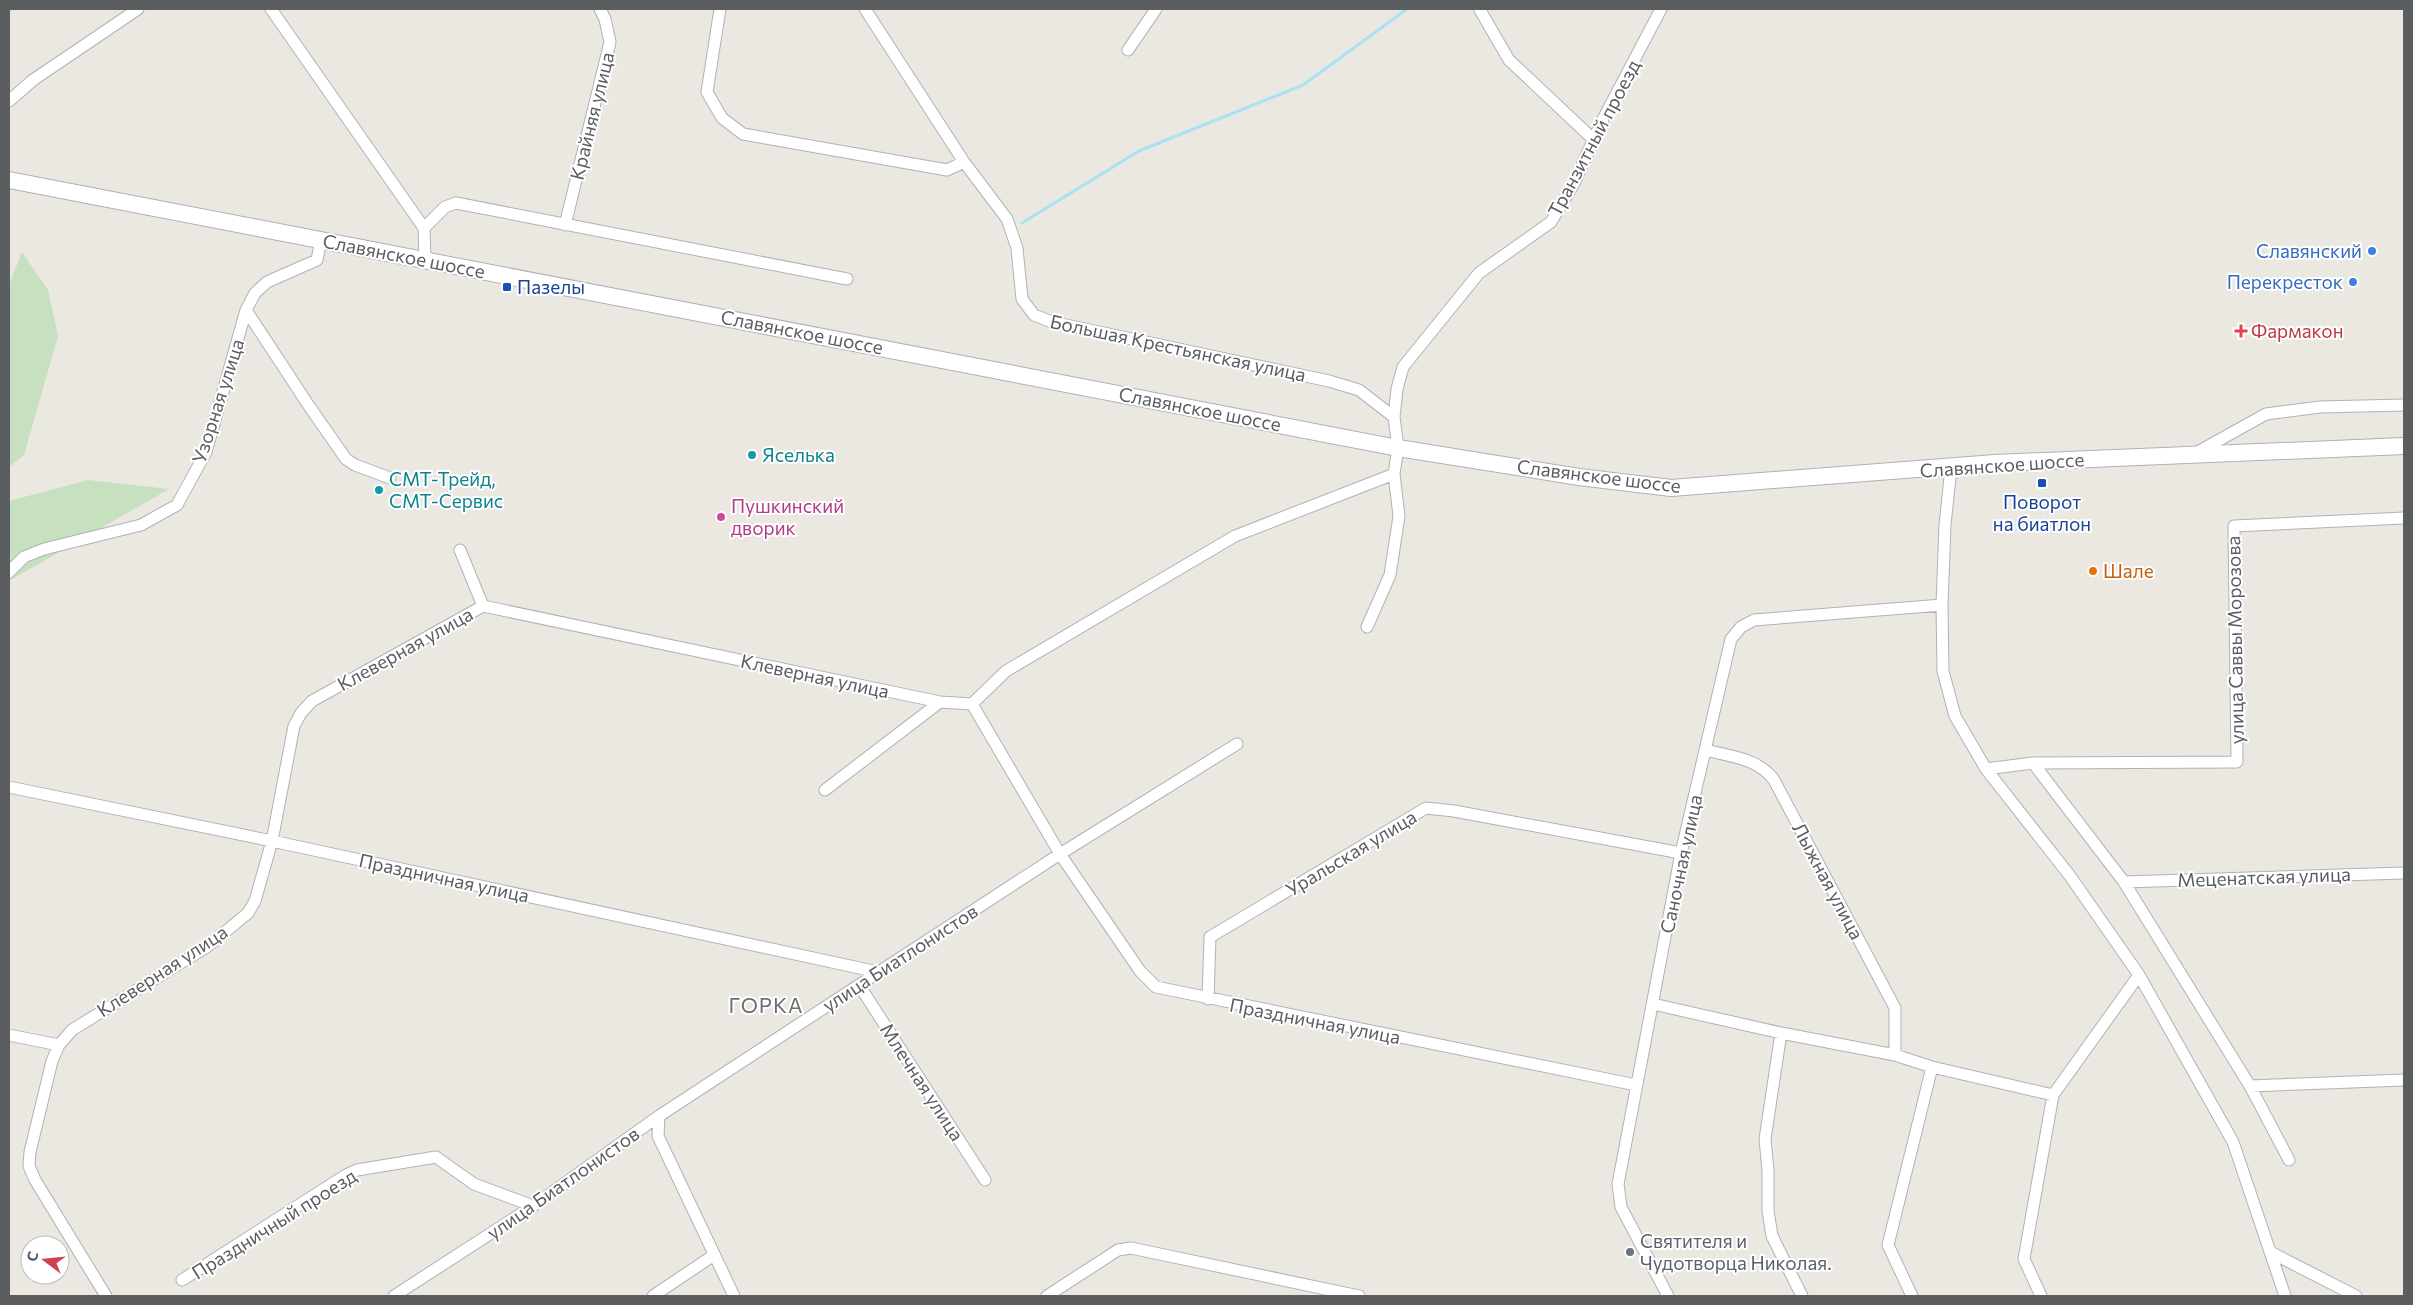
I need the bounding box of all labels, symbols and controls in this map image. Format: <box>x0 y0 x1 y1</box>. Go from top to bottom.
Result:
street label: Крайняя улица <box>565 50 619 182</box>
street label: Транзитный проезд <box>1543 55 1645 220</box>
street label: Славянское шоссе <box>321 228 487 283</box>
place label: Славянский <box>2256 239 2362 262</box>
marker: Славянский <box>2366 245 2378 257</box>
place label: Перекресток <box>2227 270 2343 293</box>
place label: Пазелы <box>517 275 585 298</box>
marker: Перекресток <box>2347 276 2359 288</box>
marker: Пазелы <box>501 281 513 293</box>
street label: Славянское шоссе <box>719 304 885 359</box>
street label: Большая Крестьянская улица <box>1048 309 1308 386</box>
place label: Фармакон <box>2251 319 2343 342</box>
marker: Фармакон <box>2235 325 2247 337</box>
street label: Узорная улица <box>187 336 248 466</box>
street label: Славянское шоссе <box>1117 381 1283 436</box>
place label: Яселька <box>762 443 835 466</box>
street label: Славянское шоссе <box>1919 447 2085 482</box>
marker: Яселька <box>746 449 758 461</box>
street label: Славянское шоссе <box>1516 454 1682 497</box>
place label: СМТ-Трейд, СМТ-Сервис <box>389 467 503 512</box>
marker: Поворот на биатлон <box>2036 477 2048 489</box>
marker: СМТ-Трейд, СМТ-Сервис <box>373 484 385 496</box>
place label: Поворот на биатлон <box>1993 490 2091 535</box>
place label: Пушкинский дворик <box>731 494 844 539</box>
marker: Пушкинский дворик <box>715 511 727 523</box>
street label: улица Саввы Морозова <box>2221 536 2248 744</box>
place label: Шале <box>2103 559 2154 582</box>
marker: Шале <box>2087 565 2099 577</box>
street label: Клеверная улица <box>333 602 476 695</box>
street label: Клеверная улица <box>739 649 891 702</box>
street label: Саночная улица <box>1655 792 1706 935</box>
street label: Уральская улица <box>1281 805 1420 901</box>
street label: Лыжная улица <box>1788 818 1869 943</box>
street label: Праздничная улица <box>357 848 531 907</box>
street label: Меценатская улица <box>2177 862 2351 891</box>
street label: улица Биатлонистов <box>818 899 982 1016</box>
street label: Клеверная улица <box>92 920 231 1021</box>
district label: ГОРКА <box>728 992 804 1017</box>
street label: Праздничная улица <box>1228 993 1402 1048</box>
street label: Млечная улица <box>876 1019 969 1145</box>
street label: улица Биатлонистов <box>482 1121 643 1244</box>
street label: Праздничный проезд <box>187 1163 360 1284</box>
place label: Святителя и Чудотворца Николая. <box>1640 1229 1832 1274</box>
north arrow <box>20 1235 70 1285</box>
marker: Святителя и Чудотворца Николая. <box>1624 1246 1636 1258</box>
text: С <box>23 1249 42 1263</box>

